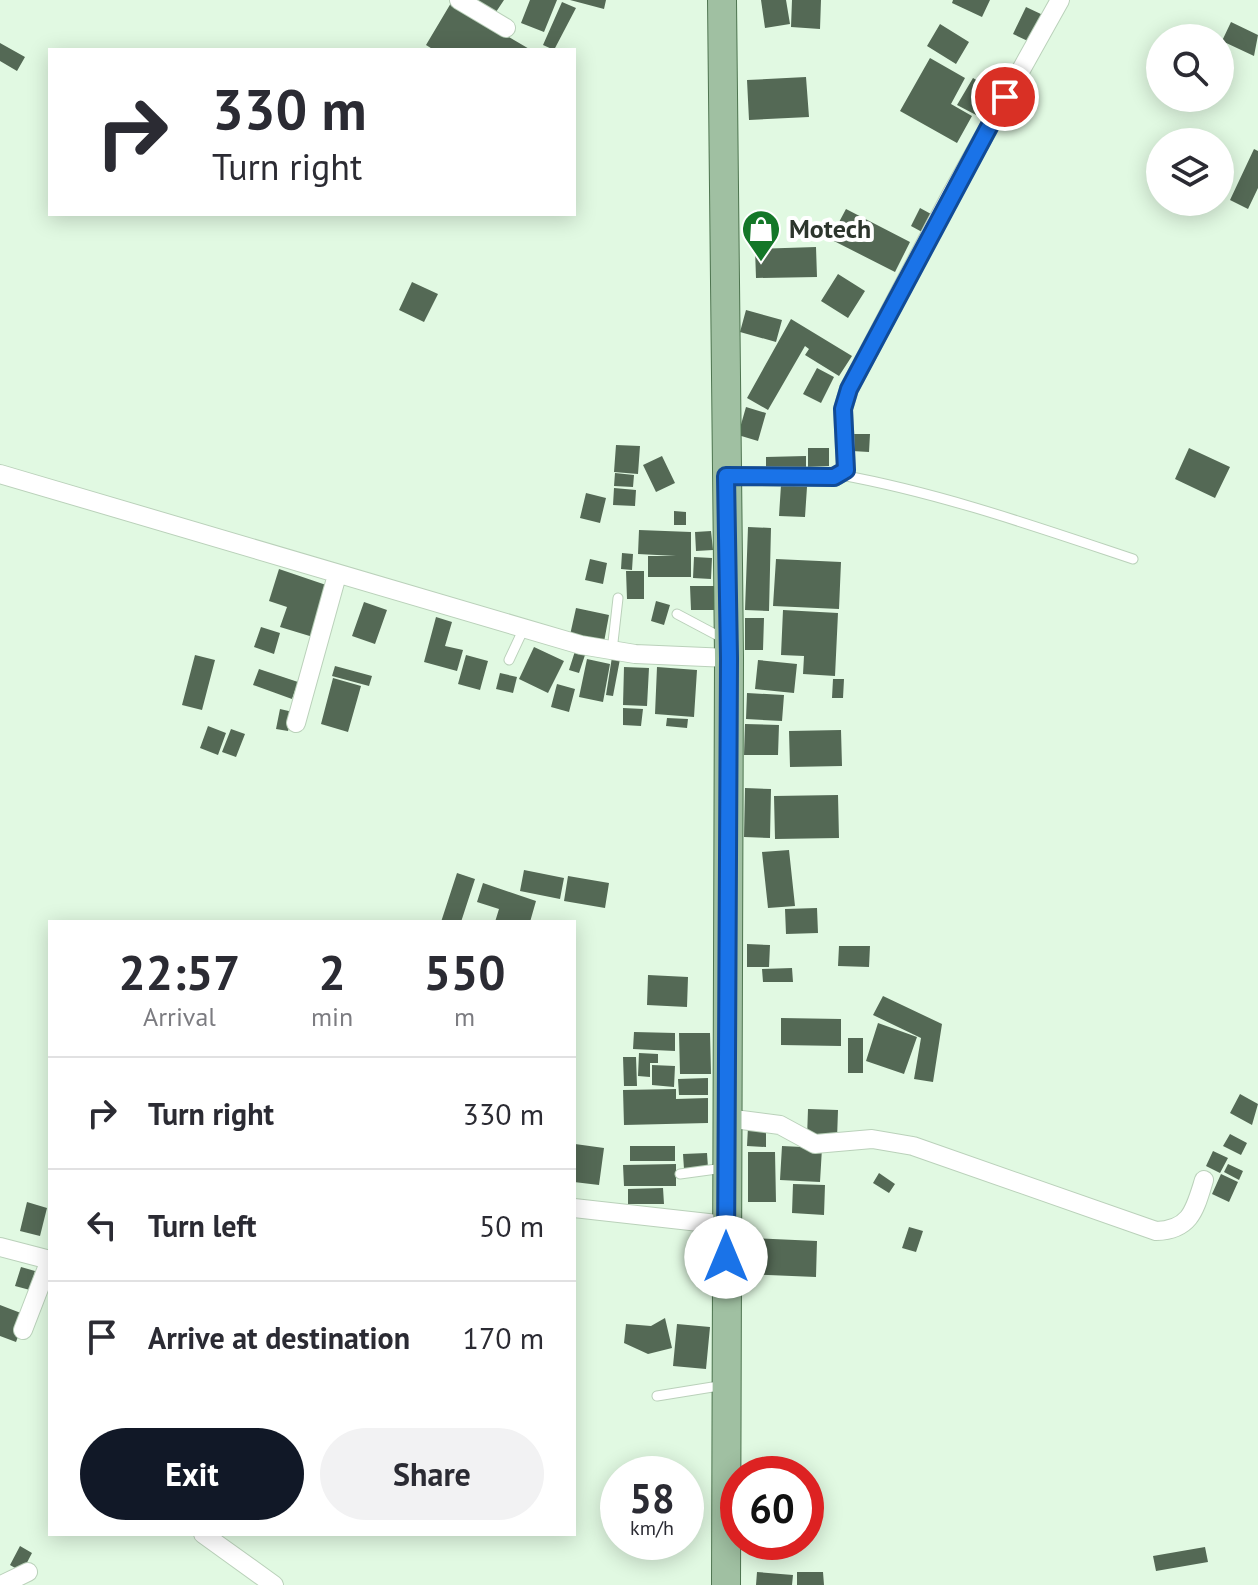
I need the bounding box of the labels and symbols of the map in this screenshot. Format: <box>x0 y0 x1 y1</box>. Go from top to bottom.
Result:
pin <box>971 63 1039 131</box>
shop icon: Motech <box>740 208 782 263</box>
place label: Motech <box>789 212 871 245</box>
position arrow <box>684 1215 768 1299</box>
speed limit sign: 60 <box>720 1456 824 1560</box>

